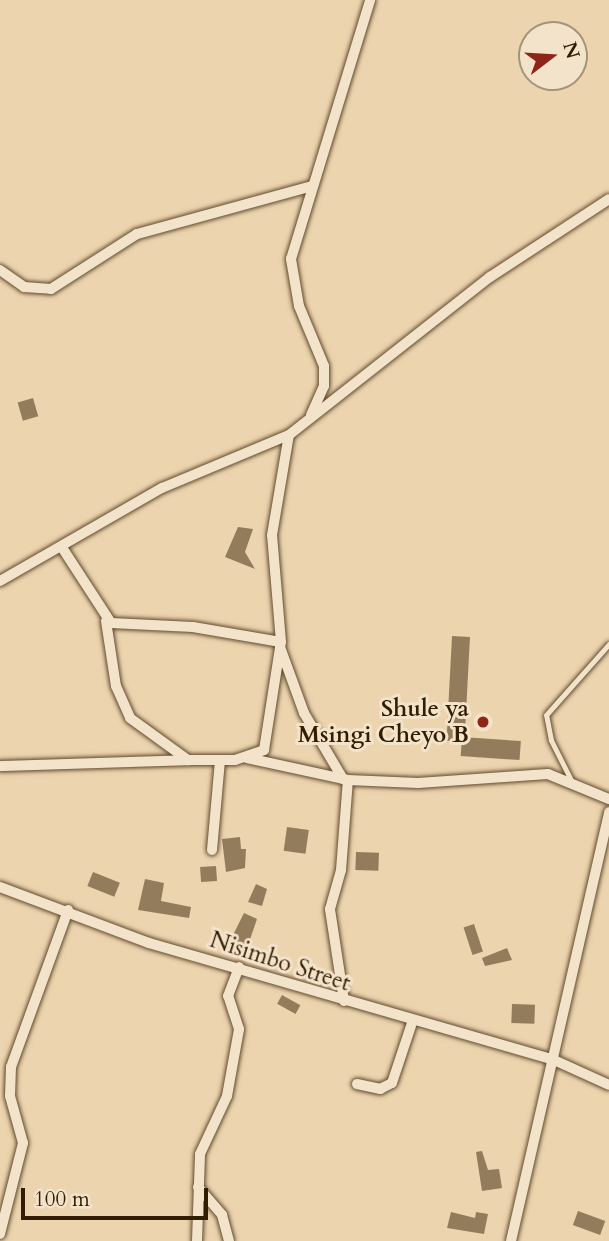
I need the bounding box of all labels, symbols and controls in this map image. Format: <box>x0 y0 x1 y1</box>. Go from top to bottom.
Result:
north arrow <box>518 21 588 91</box>
text: N <box>556 39 586 62</box>
place label: Shule ya Msingi Cheyo B <box>298 695 469 749</box>
marker: Shule ya Msingi Cheyo B <box>475 714 491 730</box>
street label: Nisimbo Street <box>206 926 354 998</box>
scale bar <box>24 1174 212 1218</box>
text: 100 m <box>34 1185 90 1214</box>

